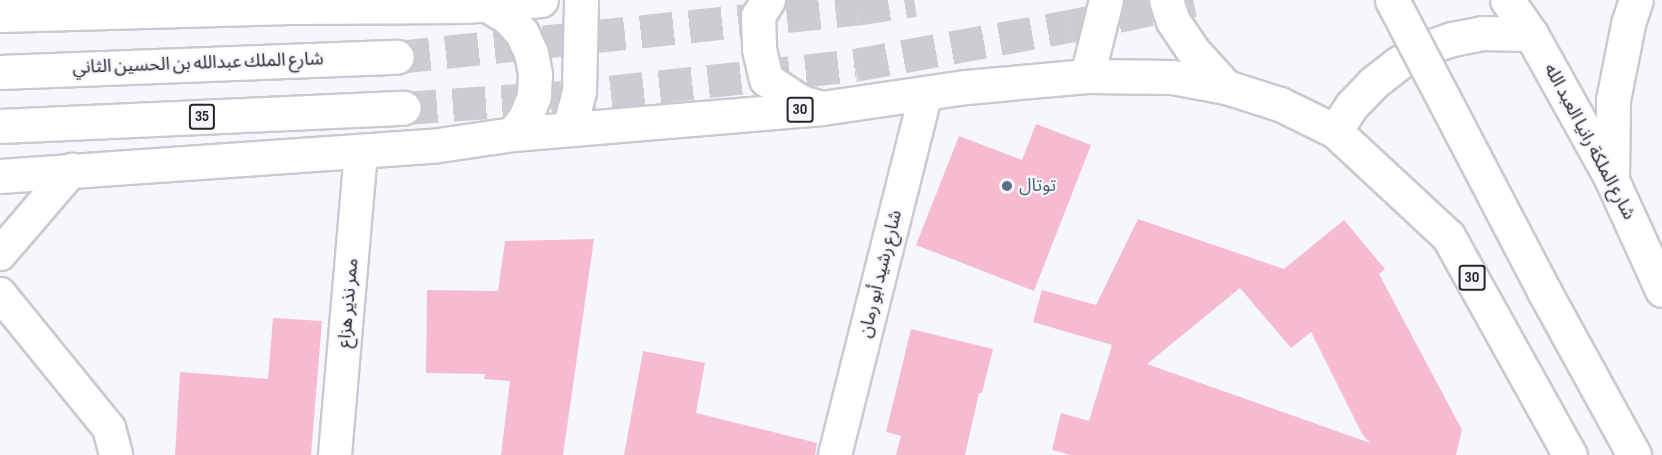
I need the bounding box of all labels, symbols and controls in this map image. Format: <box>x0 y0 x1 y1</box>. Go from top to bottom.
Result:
street label: شارع الملك عبدالله بن الحسين الثاني <box>72 49 324 79</box>
street label: شارع الملكة رانيا العبد الله <box>1539 60 1639 224</box>
road number: 30 <box>786 97 814 123</box>
road number: 35 <box>188 104 216 130</box>
place label: توتال <box>1019 175 1056 197</box>
marker: توتال <box>1000 179 1014 193</box>
street label: شارع رشيد أبو رمان <box>855 208 907 340</box>
street label: ممر نذير هزاع <box>334 257 364 349</box>
road number: 30 <box>1458 265 1486 291</box>

